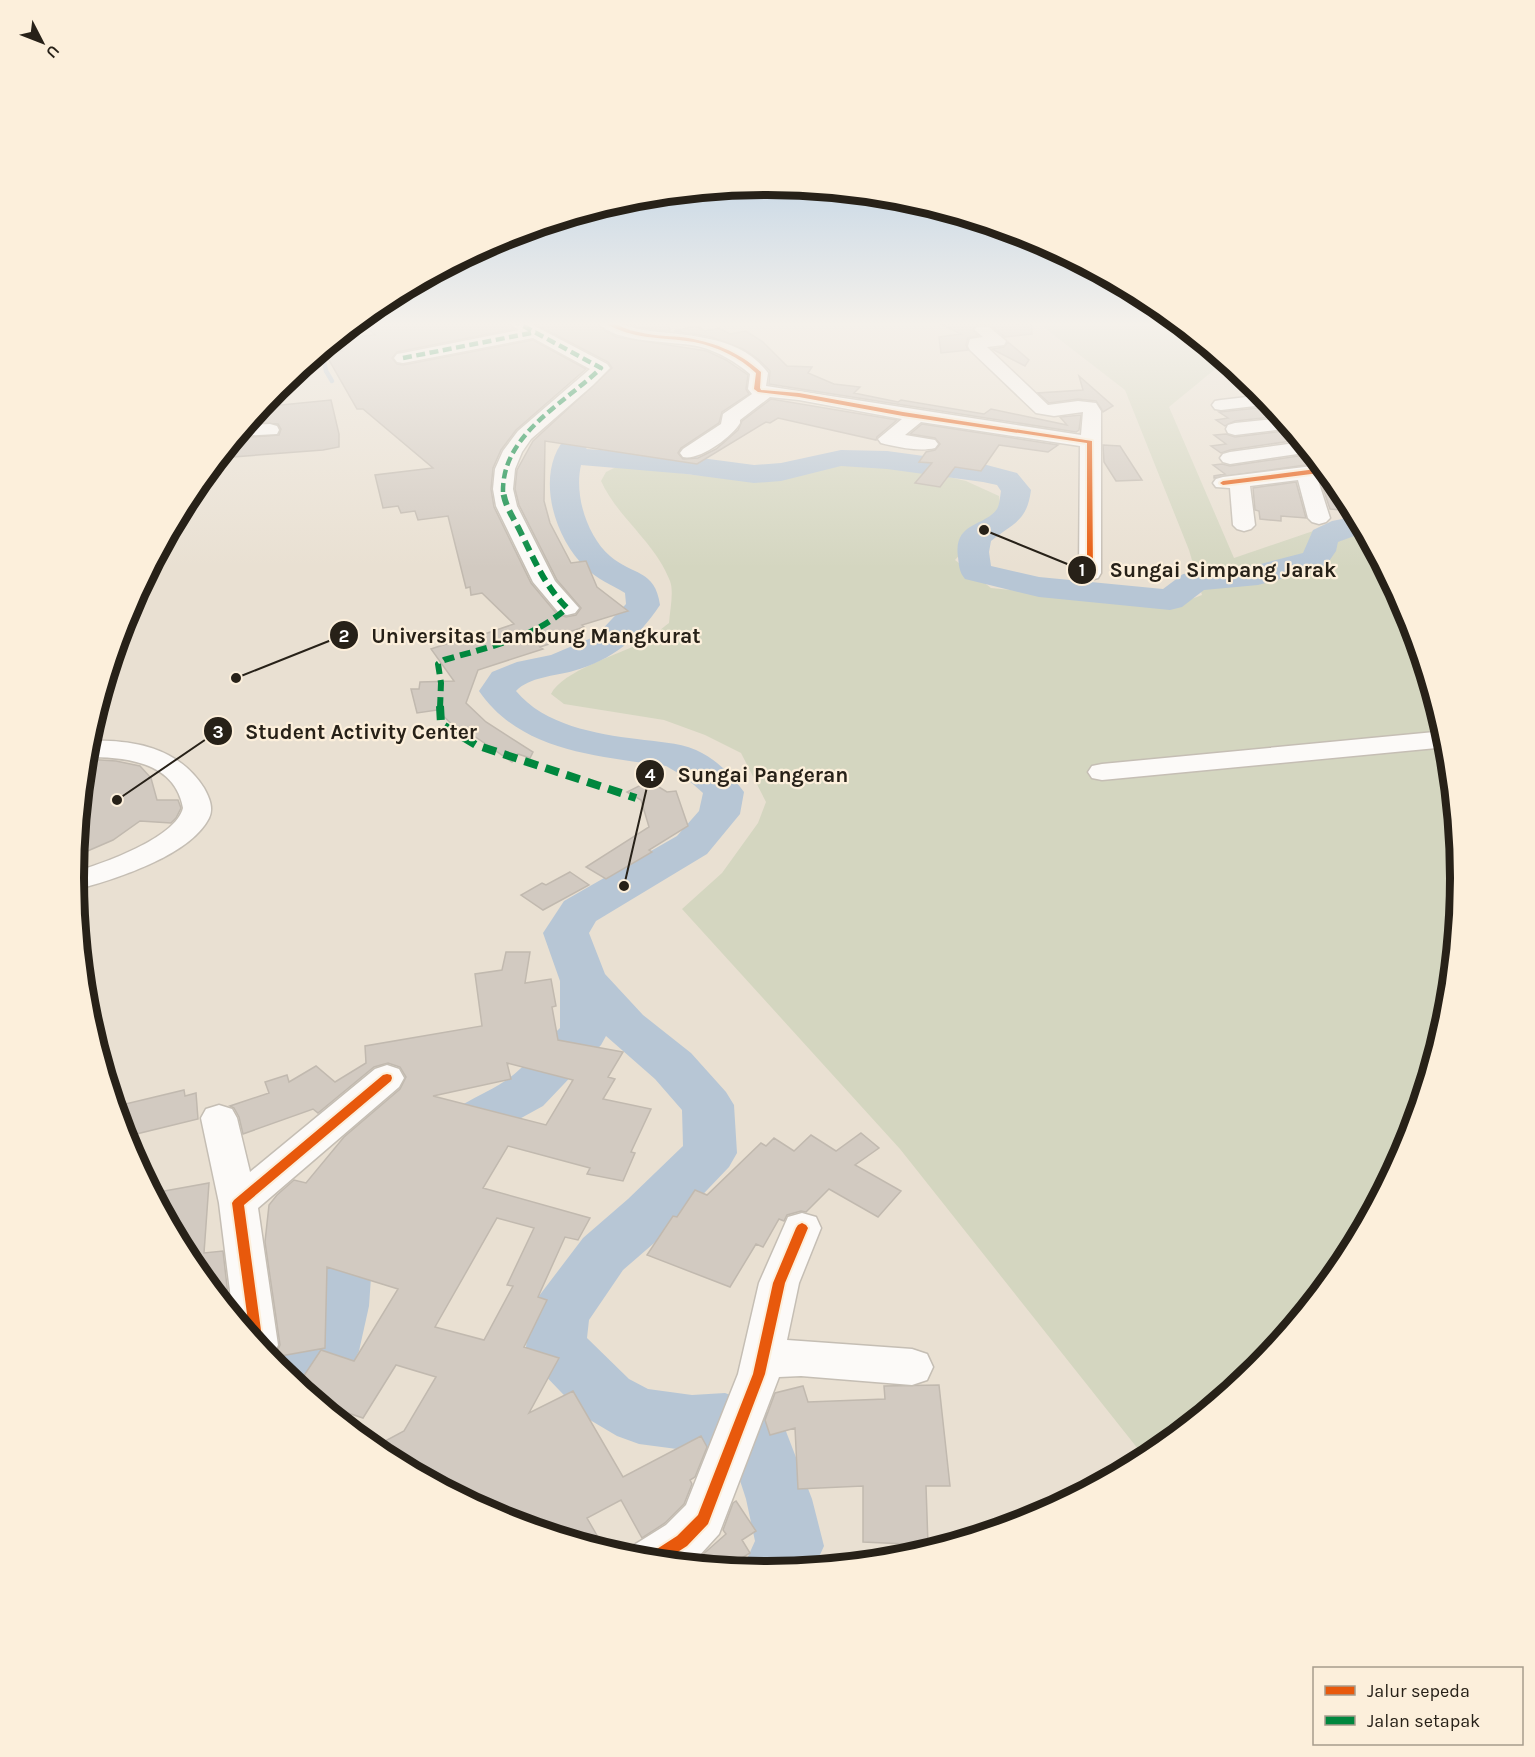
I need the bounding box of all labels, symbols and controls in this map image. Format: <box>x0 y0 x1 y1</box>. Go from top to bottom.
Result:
north arrow <box>12 12 72 72</box>
text: U <box>42 41 64 62</box>
callout: Sungai Simpang Jarak <box>1067 550 1348 589</box>
text: Sungai Simpang Jarak <box>1110 558 1337 582</box>
text: 1 <box>1079 559 1085 581</box>
callout: Universitas Lambung Mangkurat <box>329 616 713 655</box>
text: Universitas Lambung Mangkurat <box>371 624 701 648</box>
text: 2 <box>339 625 349 647</box>
callout: Student Activity Center <box>203 712 489 751</box>
text: Student Activity Center <box>245 720 478 744</box>
text: 3 <box>212 721 224 743</box>
callout: Sungai Pangeran <box>635 755 860 794</box>
text: Sungai Pangeran <box>678 763 848 787</box>
text: 4 <box>645 764 656 786</box>
legend <box>1313 1667 1523 1745</box>
text: Jalur sepeda <box>1367 1680 1470 1702</box>
text: Jalan setapak <box>1367 1710 1480 1732</box>

